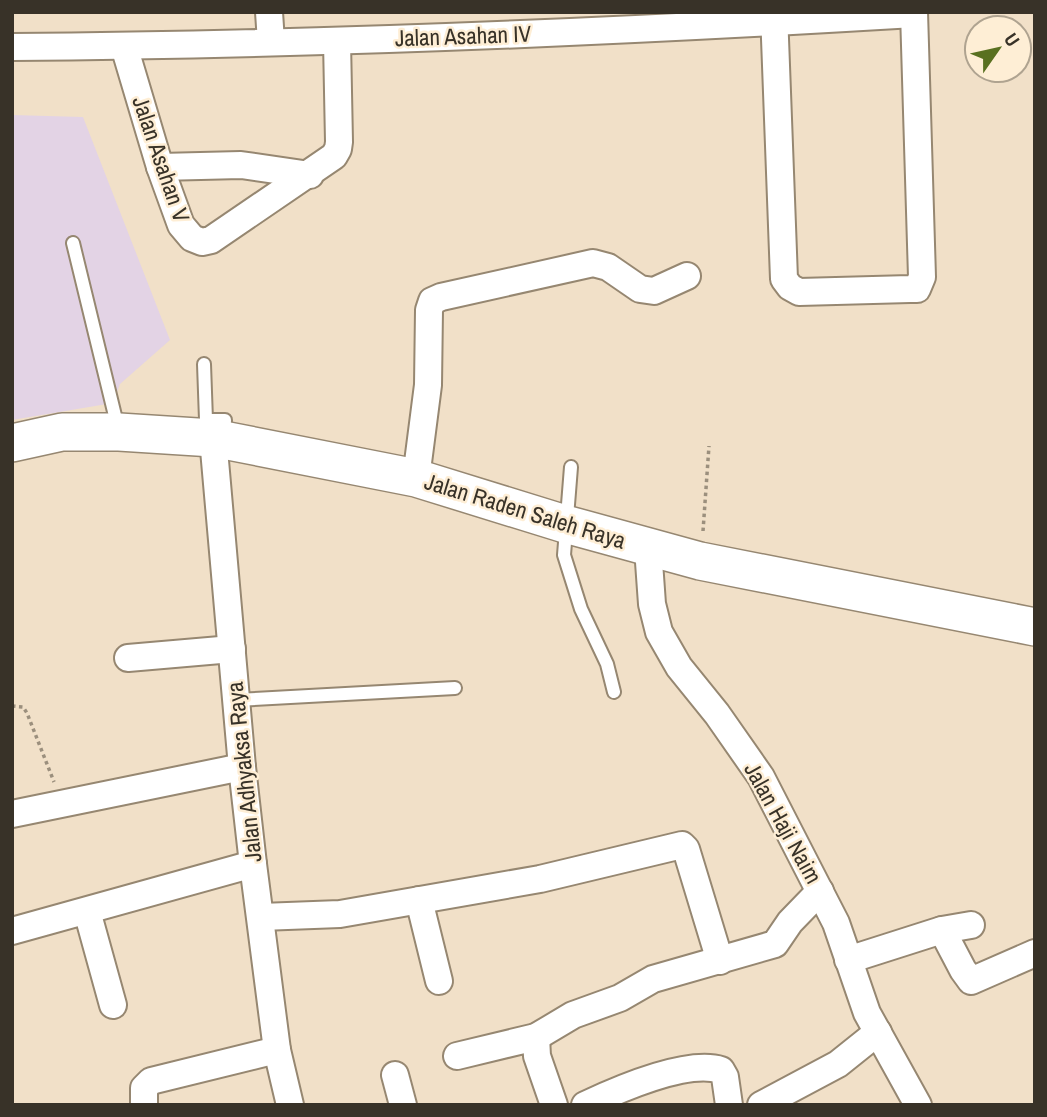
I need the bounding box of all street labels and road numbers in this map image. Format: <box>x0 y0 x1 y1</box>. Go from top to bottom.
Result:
street label: Jalan Asahan IV <box>394 18 532 53</box>
street label: Jalan Asahan V <box>125 92 198 226</box>
street label: Jalan Raden Saleh Raya <box>421 465 630 556</box>
street label: Jalan Adhyaksa Raya <box>219 680 268 864</box>
street label: Jalan Haji Naim <box>737 757 830 889</box>

